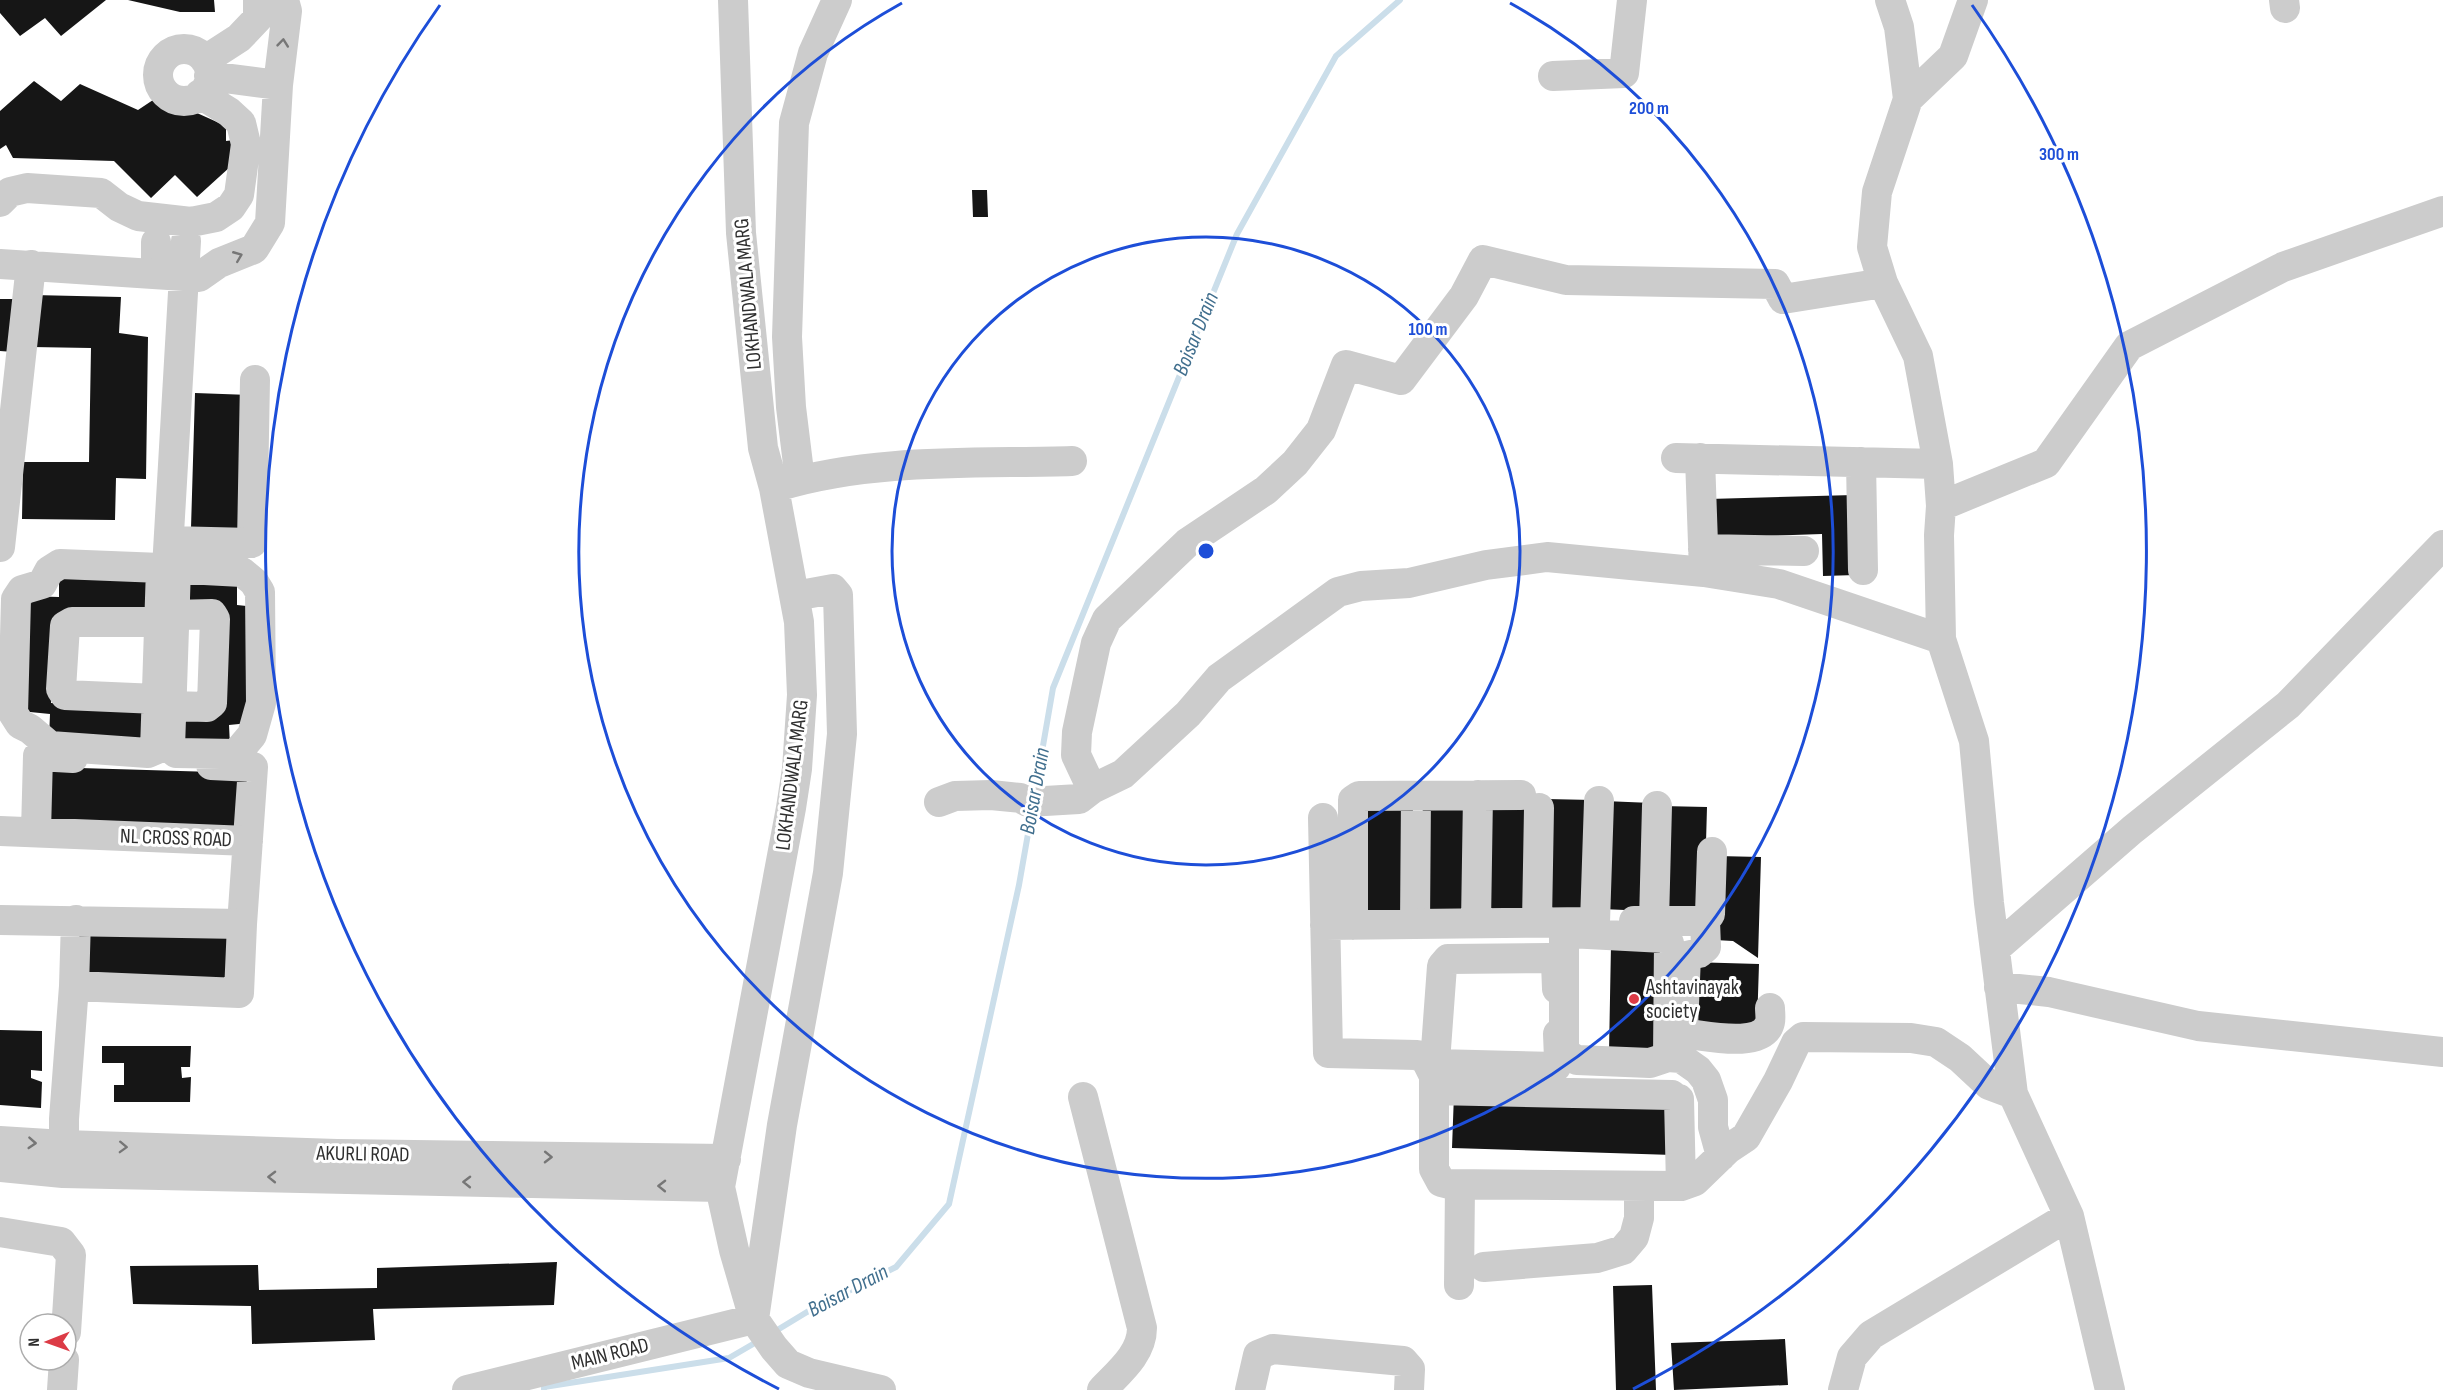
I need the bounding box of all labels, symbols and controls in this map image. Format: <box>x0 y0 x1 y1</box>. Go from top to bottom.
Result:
one-way arrow <box>276 38 289 47</box>
text: 200 m <box>1629 98 1669 119</box>
text: 300 m <box>2039 144 2079 165</box>
street label: LOKHANDWALA MARG <box>729 217 767 371</box>
one-way arrow <box>232 250 242 263</box>
water label: Boisar Drain <box>1167 288 1225 380</box>
text: 100 m <box>1409 319 1448 340</box>
centre of rings <box>1196 541 1216 561</box>
street label: LOKHANDWALA MARG <box>770 698 814 852</box>
water label: Boisar Drain <box>1014 746 1056 836</box>
street label: NL CROSS ROAD <box>120 824 232 852</box>
place label: Ashtavinayak society <box>1645 975 1739 1024</box>
marker: Ashtavinayak society <box>1627 992 1641 1006</box>
one-way arrow <box>28 1137 37 1150</box>
one-way arrow <box>118 1141 127 1153</box>
street label: AKURLI ROAD <box>315 1141 410 1167</box>
one-way arrow <box>544 1151 553 1163</box>
one-way arrow <box>267 1171 276 1184</box>
one-way arrow <box>462 1175 471 1188</box>
one-way arrow <box>657 1180 666 1192</box>
water label: Boisar Drain <box>803 1259 893 1323</box>
north arrow <box>18 1312 78 1372</box>
street label: MAIN ROAD <box>569 1332 651 1376</box>
text: N <box>25 1338 44 1347</box>

